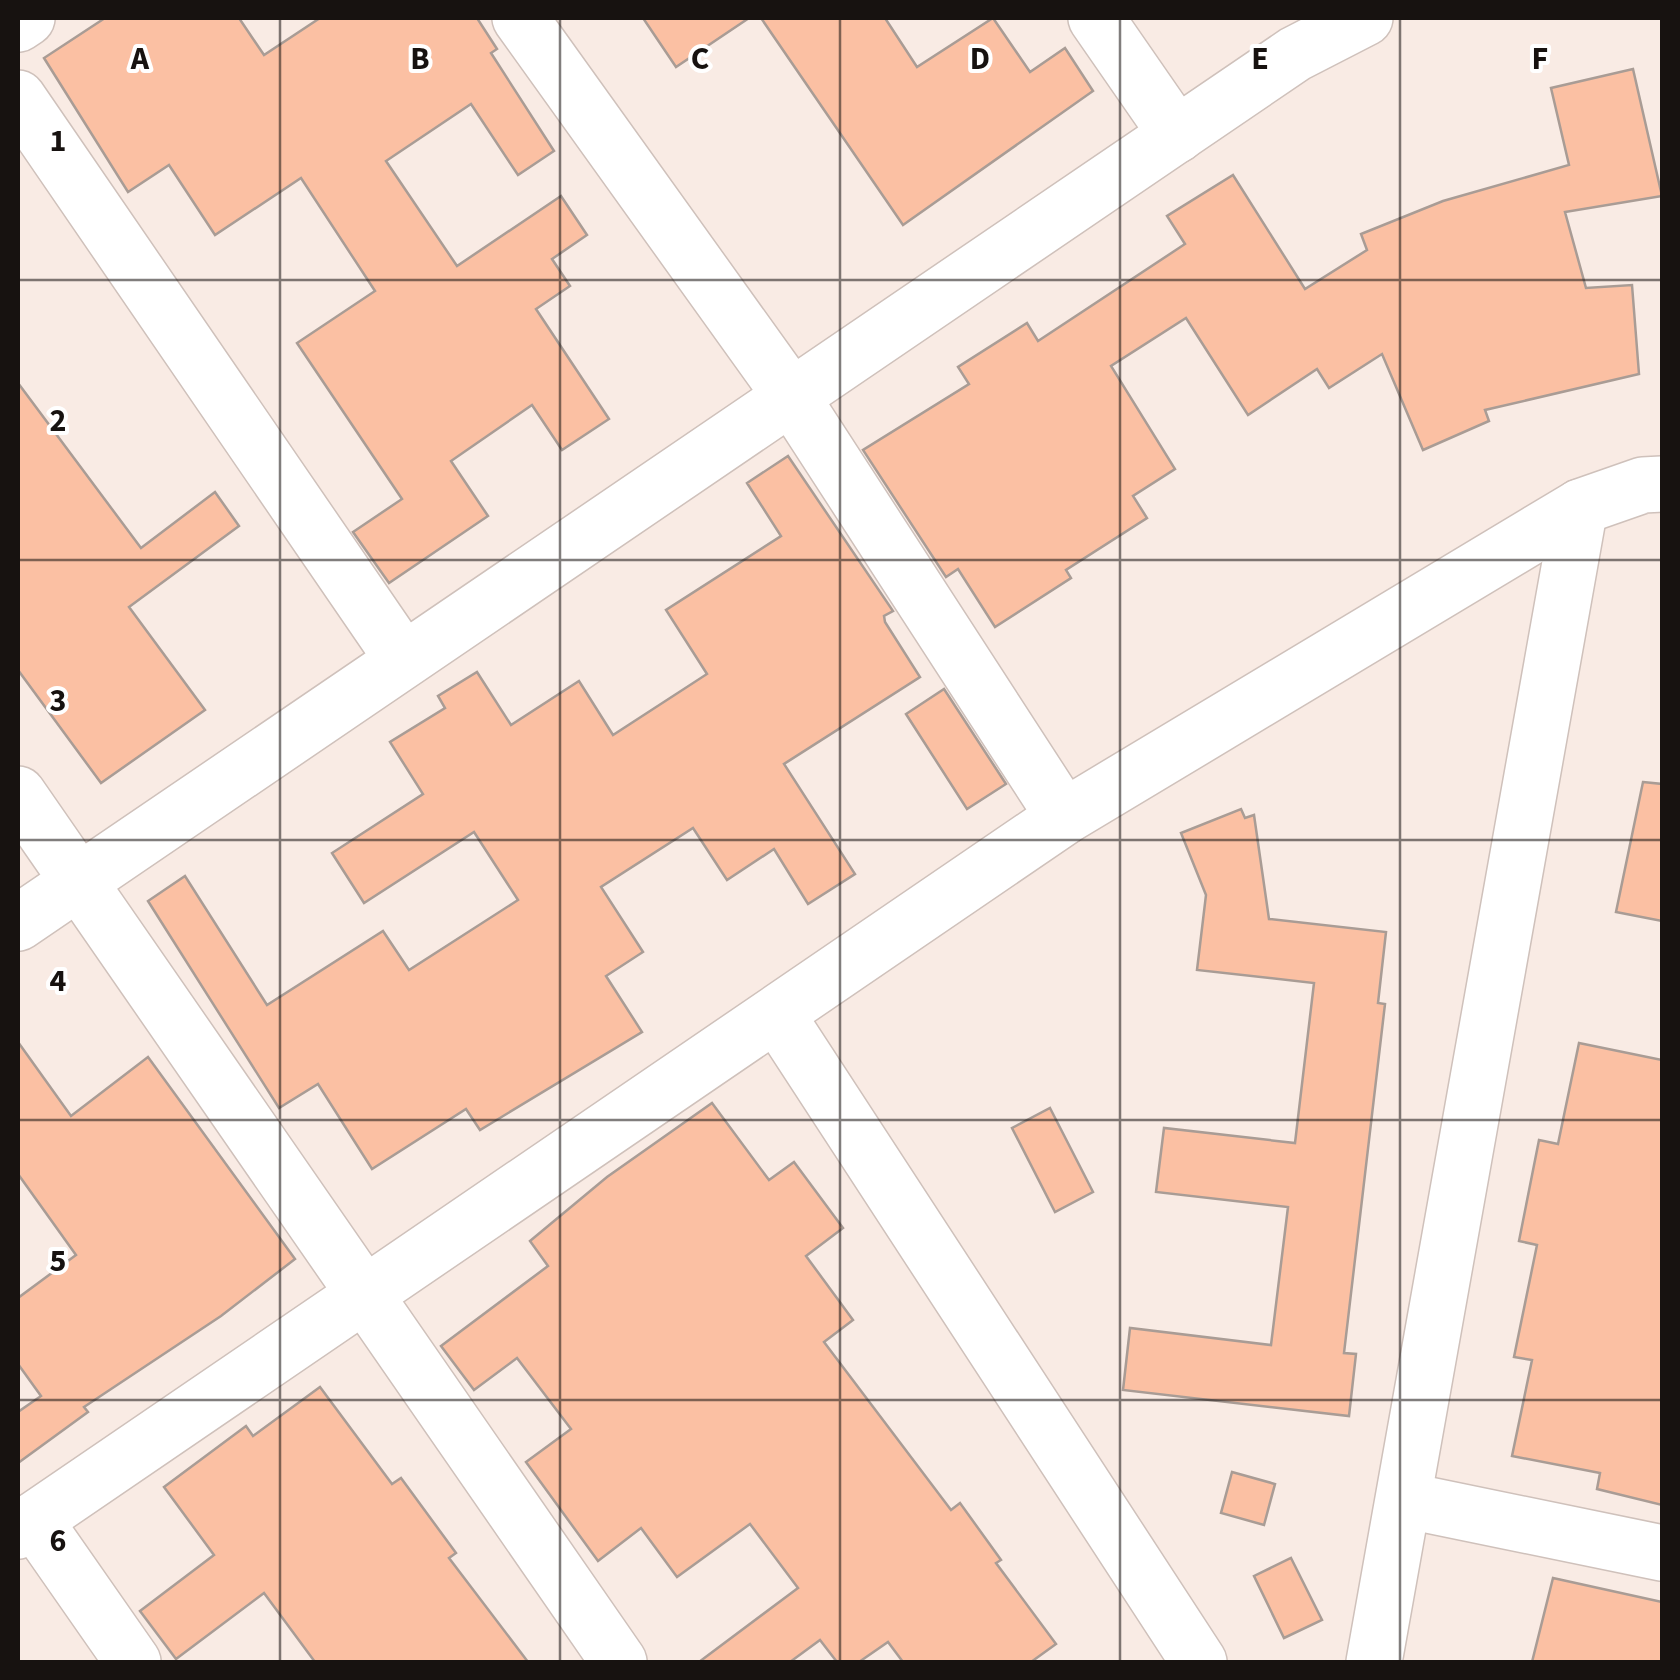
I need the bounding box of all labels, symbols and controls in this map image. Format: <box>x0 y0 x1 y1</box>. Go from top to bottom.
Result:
text: A <box>130 36 150 82</box>
text: B <box>410 36 430 82</box>
text: C <box>691 36 709 82</box>
text: D <box>970 36 990 82</box>
text: E <box>1251 36 1269 82</box>
text: F <box>1532 36 1548 82</box>
text: 1 <box>50 118 66 164</box>
text: 2 <box>50 398 66 444</box>
text: 3 <box>50 678 66 724</box>
text: 4 <box>50 958 67 1004</box>
text: 5 <box>50 1238 66 1284</box>
text: 6 <box>50 1518 66 1564</box>

